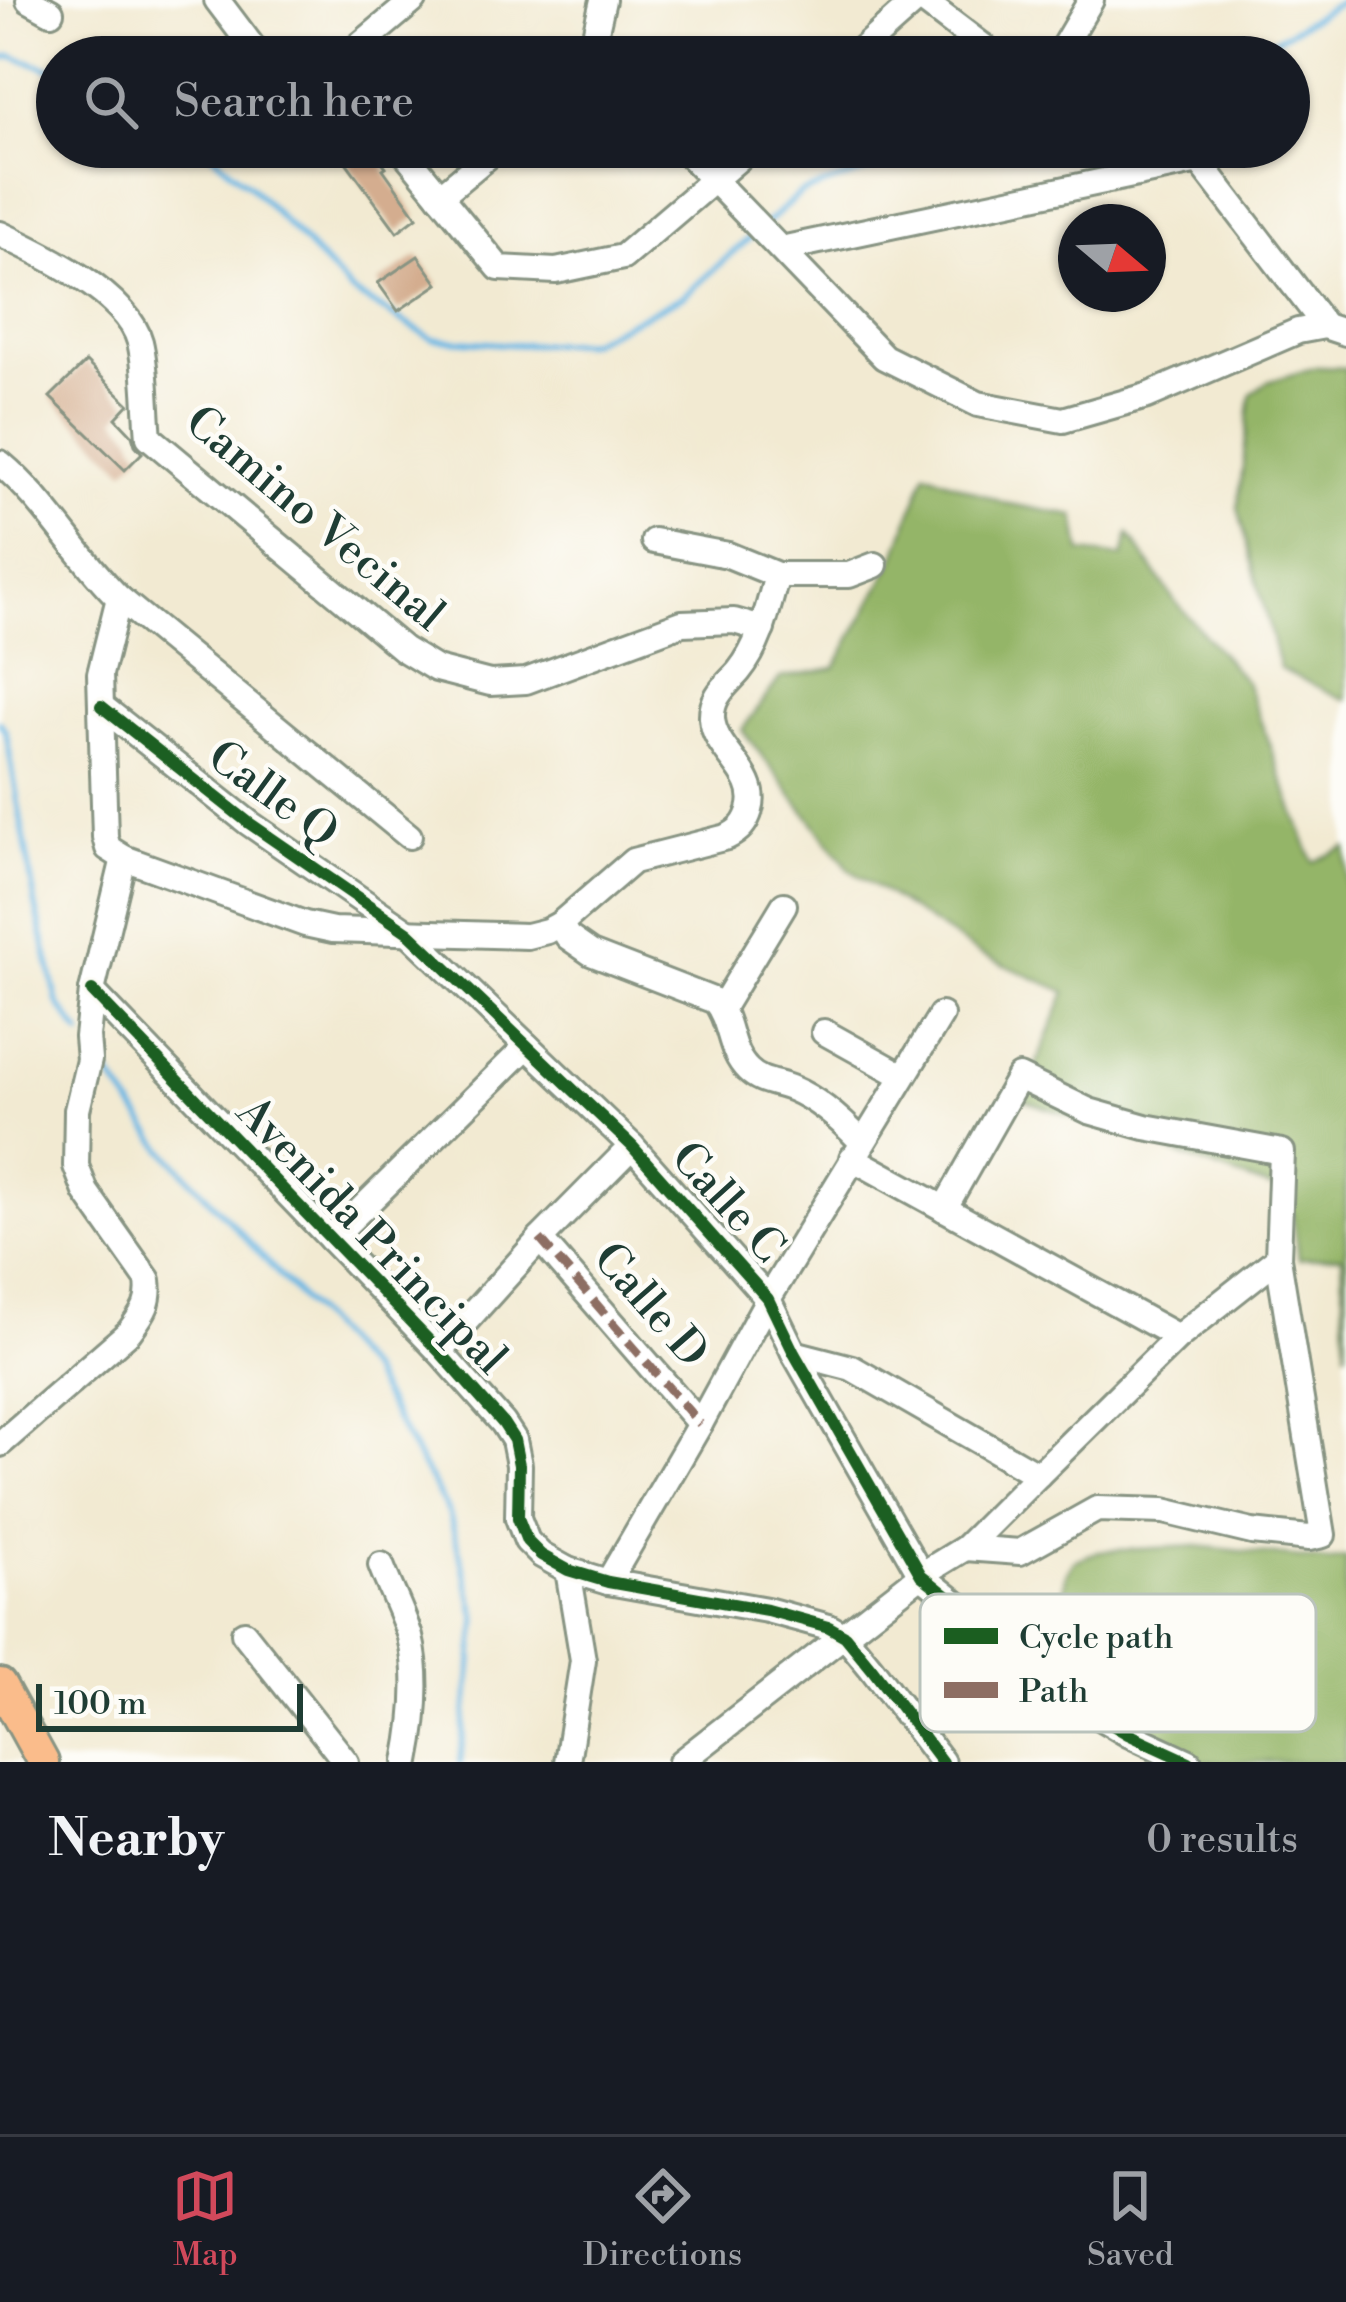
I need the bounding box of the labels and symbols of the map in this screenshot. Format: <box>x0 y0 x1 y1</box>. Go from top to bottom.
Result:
north arrow <box>1058 204 1166 312</box>
street label: Camino Vecinal <box>173 394 456 644</box>
street label: Calle Q <box>196 729 349 861</box>
street label: Avenida Principal <box>223 1084 518 1387</box>
street label: Calle C <box>658 1130 796 1275</box>
street label: Calle D <box>580 1231 720 1380</box>
legend <box>920 1594 1316 1732</box>
text: Cycle path <box>1019 1618 1173 1659</box>
text: Path <box>1019 1672 1088 1713</box>
scale bar <box>36 1678 303 1731</box>

